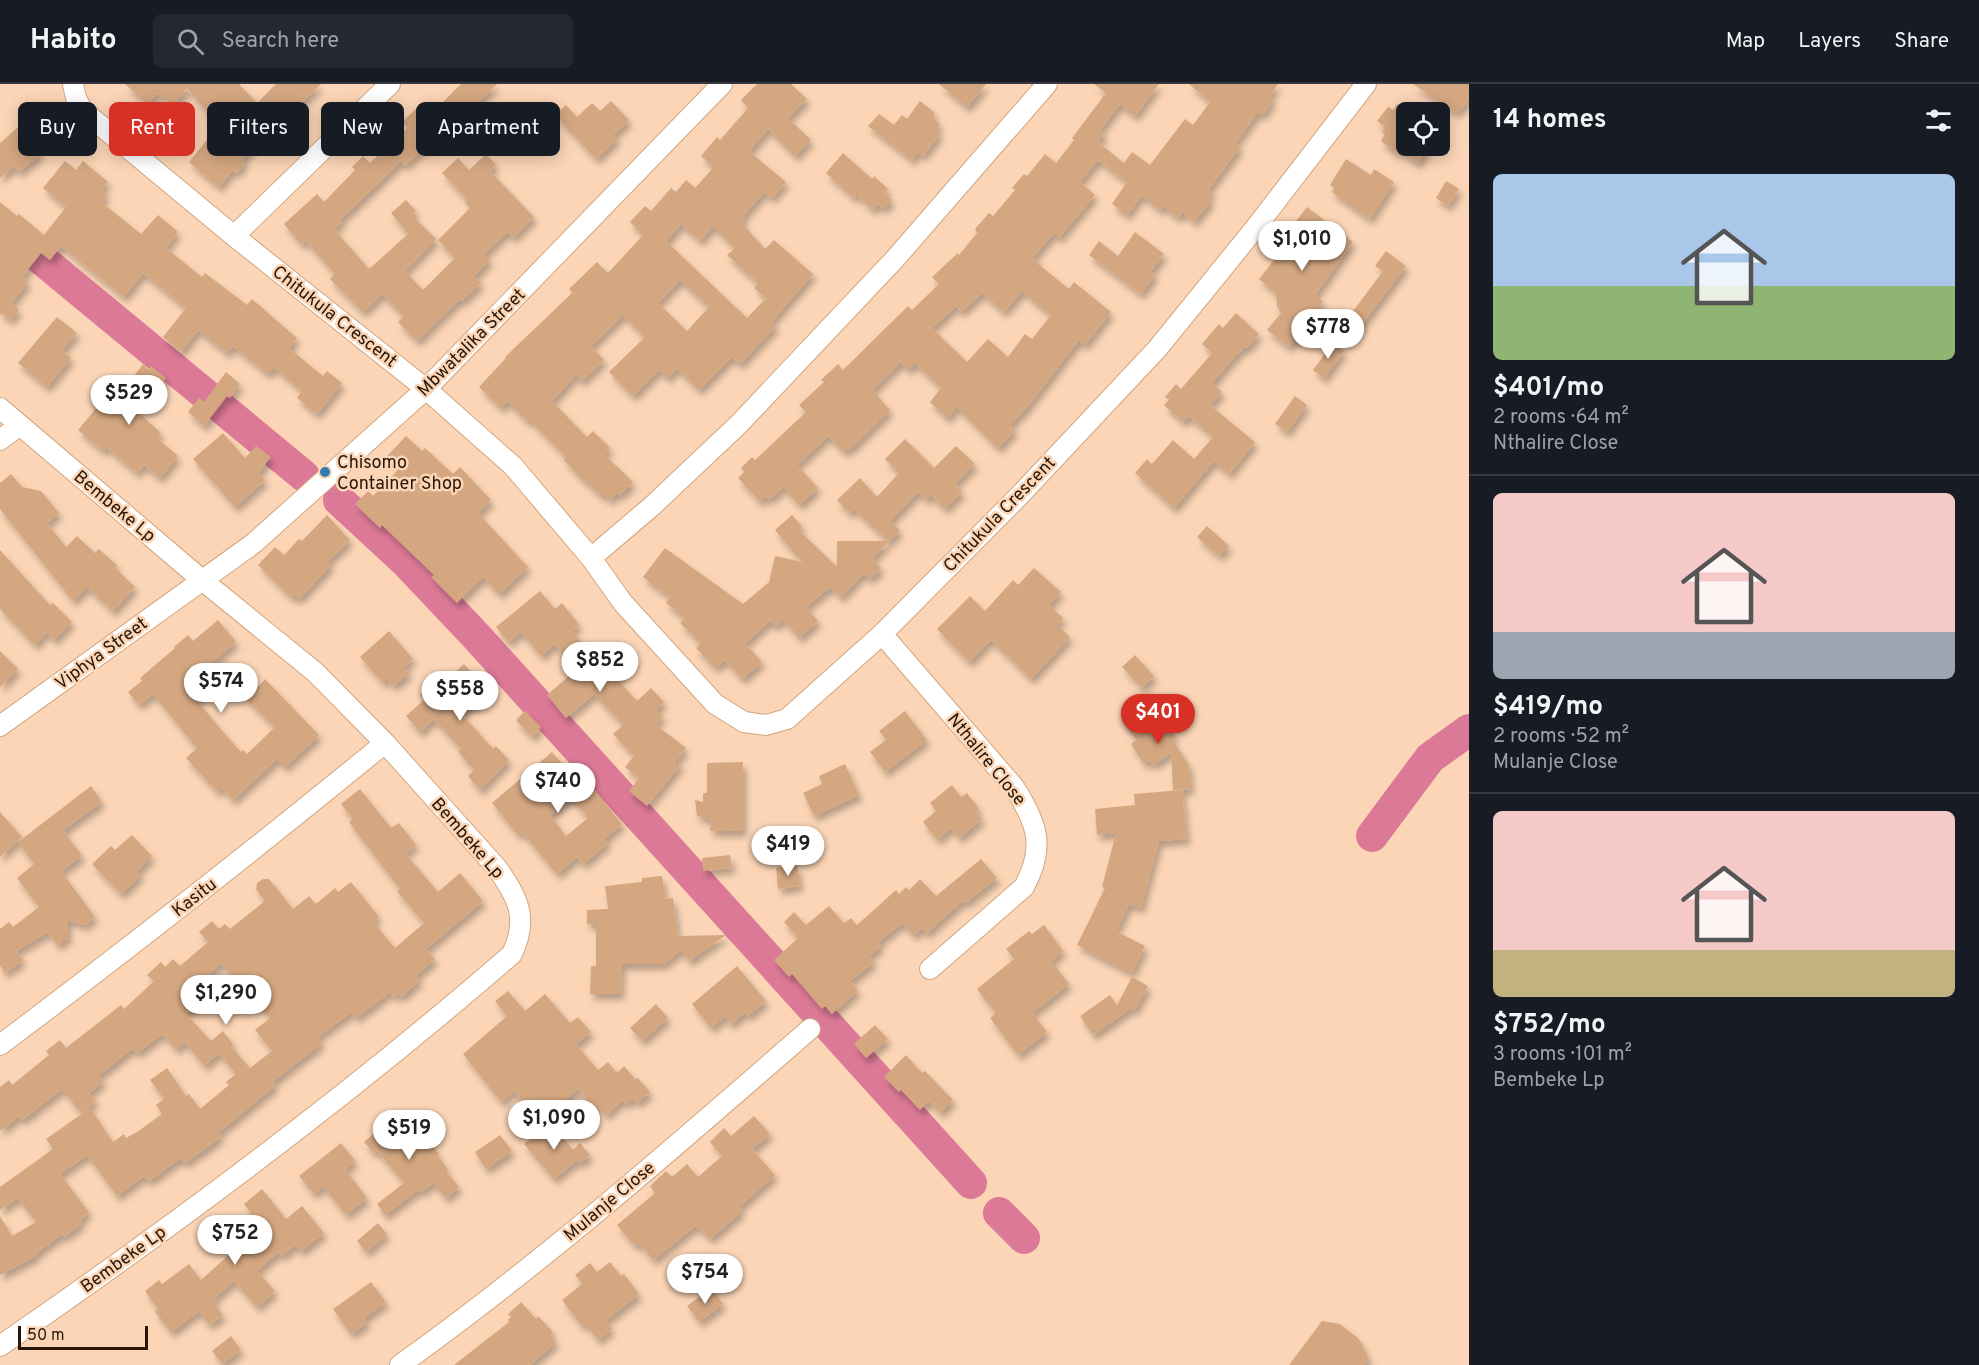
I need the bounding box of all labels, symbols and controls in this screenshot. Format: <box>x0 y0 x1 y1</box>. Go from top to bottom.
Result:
search box <box>153 14 573 68</box>
text: Habito <box>30 23 117 59</box>
icon: search <box>174 25 207 58</box>
text: Search here <box>222 28 339 55</box>
text: Map <box>1726 28 1765 55</box>
text: Layers <box>1798 28 1861 55</box>
text: Share <box>1894 28 1949 55</box>
chip: Buy <box>18 102 97 156</box>
chip: Rent <box>109 102 195 156</box>
chip: Filters <box>207 102 309 156</box>
chip: New <box>321 102 404 156</box>
chip: Apartment <box>416 102 560 156</box>
map controls <box>1396 102 1450 156</box>
button: locate <box>1396 102 1450 156</box>
text: 14 homes <box>1493 104 1607 137</box>
icon: filters <box>1922 104 1955 137</box>
icon: home <box>1670 213 1778 321</box>
pin: $1,010 <box>1253 221 1351 272</box>
text: $1,010 <box>1272 227 1332 253</box>
street label: Chitukula Crescent <box>267 261 401 373</box>
street label: Mbwatalika Street <box>413 284 531 402</box>
pin: $778 <box>1292 309 1364 360</box>
text: $778 <box>1305 315 1351 341</box>
text: $401/mo <box>1493 372 1604 405</box>
pin: $529 <box>93 375 165 426</box>
text: $529 <box>105 381 153 407</box>
text: 2 rooms · 64 m² <box>1493 405 1629 431</box>
text: Nthalire Close <box>1493 431 1618 457</box>
place label: Chisomo Container Shop <box>337 452 462 496</box>
street label: Chitukula Crescent <box>939 452 1061 578</box>
marker: Chisomo Container Shop <box>318 465 332 479</box>
street label: Bembeke Lp <box>68 466 160 548</box>
icon: home <box>1670 532 1778 640</box>
street label: Viphya Street <box>51 613 153 696</box>
pin: $852 <box>564 642 636 693</box>
text: $852 <box>575 648 625 674</box>
pin: $574 <box>185 663 257 714</box>
text: $574 <box>198 669 244 695</box>
pin: $558 <box>424 671 496 722</box>
text: $558 <box>435 677 485 703</box>
text: $419/mo <box>1493 691 1603 724</box>
pin: $401 <box>1122 694 1194 745</box>
text: $401 <box>1135 700 1181 726</box>
street label: Nthalire Close <box>941 709 1030 811</box>
text: 2 rooms · 52 m² <box>1493 724 1629 750</box>
text: Mulanje Close <box>1493 750 1618 776</box>
pin: $740 <box>522 763 594 814</box>
text: $740 <box>534 769 582 795</box>
street label: Bembeke Lp <box>425 794 508 884</box>
pin: $419 <box>752 826 824 877</box>
text: $419 <box>765 832 811 858</box>
icon: home <box>1670 850 1778 958</box>
street label: Kasitu <box>168 874 222 923</box>
pin: $1,290 <box>177 975 275 1026</box>
text: $1,290 <box>195 981 258 1007</box>
text: $752/mo <box>1493 1009 1606 1042</box>
text: 3 rooms · 101 m² <box>1493 1042 1632 1068</box>
text: Bembeke Lp <box>1493 1068 1604 1094</box>
pin: $1,090 <box>505 1100 603 1151</box>
text: $1,090 <box>522 1106 586 1132</box>
pin: $519 <box>373 1110 445 1161</box>
text: $519 <box>387 1116 431 1142</box>
street label: Mulanje Close <box>560 1157 660 1247</box>
pin: $752 <box>199 1215 271 1266</box>
street label: Bembeke Lp <box>77 1221 171 1299</box>
text: $752 <box>211 1221 259 1247</box>
pin: $754 <box>669 1254 741 1305</box>
text: $754 <box>681 1260 729 1286</box>
scale bar <box>18 1323 148 1350</box>
text: 50 m <box>27 1326 65 1346</box>

